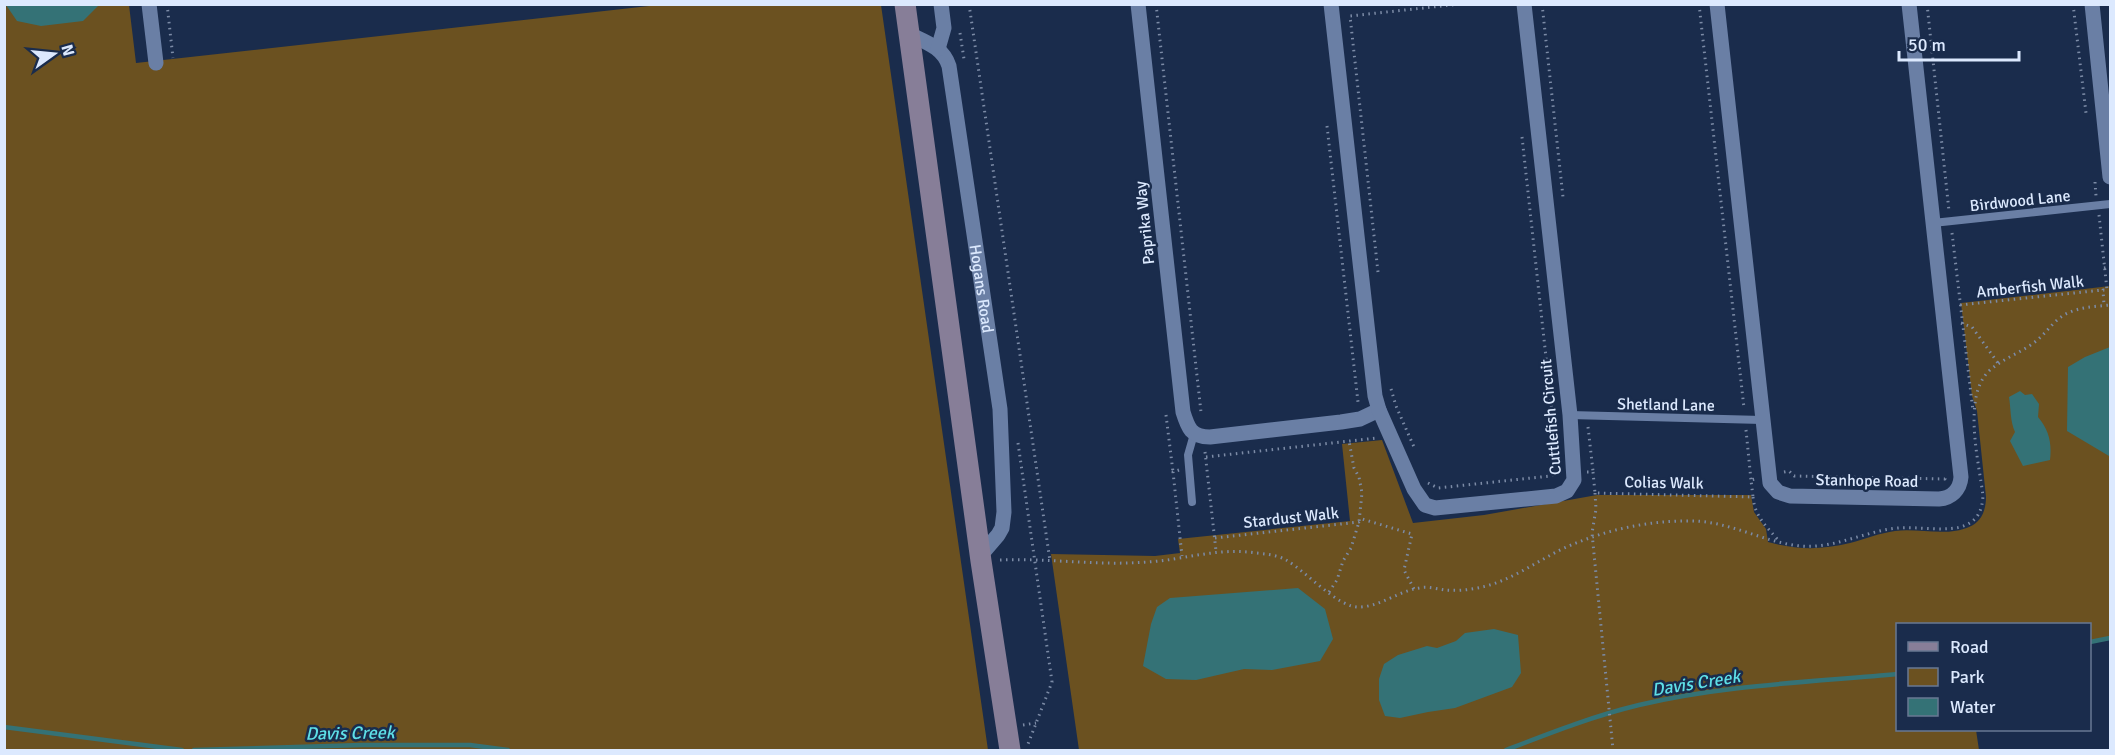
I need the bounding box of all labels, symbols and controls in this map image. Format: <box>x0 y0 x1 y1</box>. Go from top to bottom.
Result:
north arrow <box>24 24 84 84</box>
scale bar <box>1899 24 2019 62</box>
text: 50 m <box>1908 34 1946 56</box>
text: N <box>56 42 79 58</box>
street label: Paprika Way <box>1131 180 1159 266</box>
street label: Birdwood Lane <box>1969 186 2072 216</box>
street label: Hogans Road <box>965 243 998 334</box>
street label: Amberfish Walk <box>1975 271 2085 303</box>
street label: Cuttlefish Circuit <box>1536 358 1566 476</box>
street label: Shetland Lane <box>1617 394 1715 416</box>
street label: Stanhope Road <box>1816 470 1918 492</box>
street label: Colias Walk <box>1624 472 1704 494</box>
street label: Stardust Walk <box>1243 503 1340 533</box>
legend <box>1896 623 2091 731</box>
text: Road <box>1950 636 1989 658</box>
water label: Davis Creek <box>1650 665 1744 701</box>
text: Park <box>1950 666 1985 688</box>
text: Water <box>1950 696 1996 718</box>
water label: Davis Creek <box>305 721 397 745</box>

